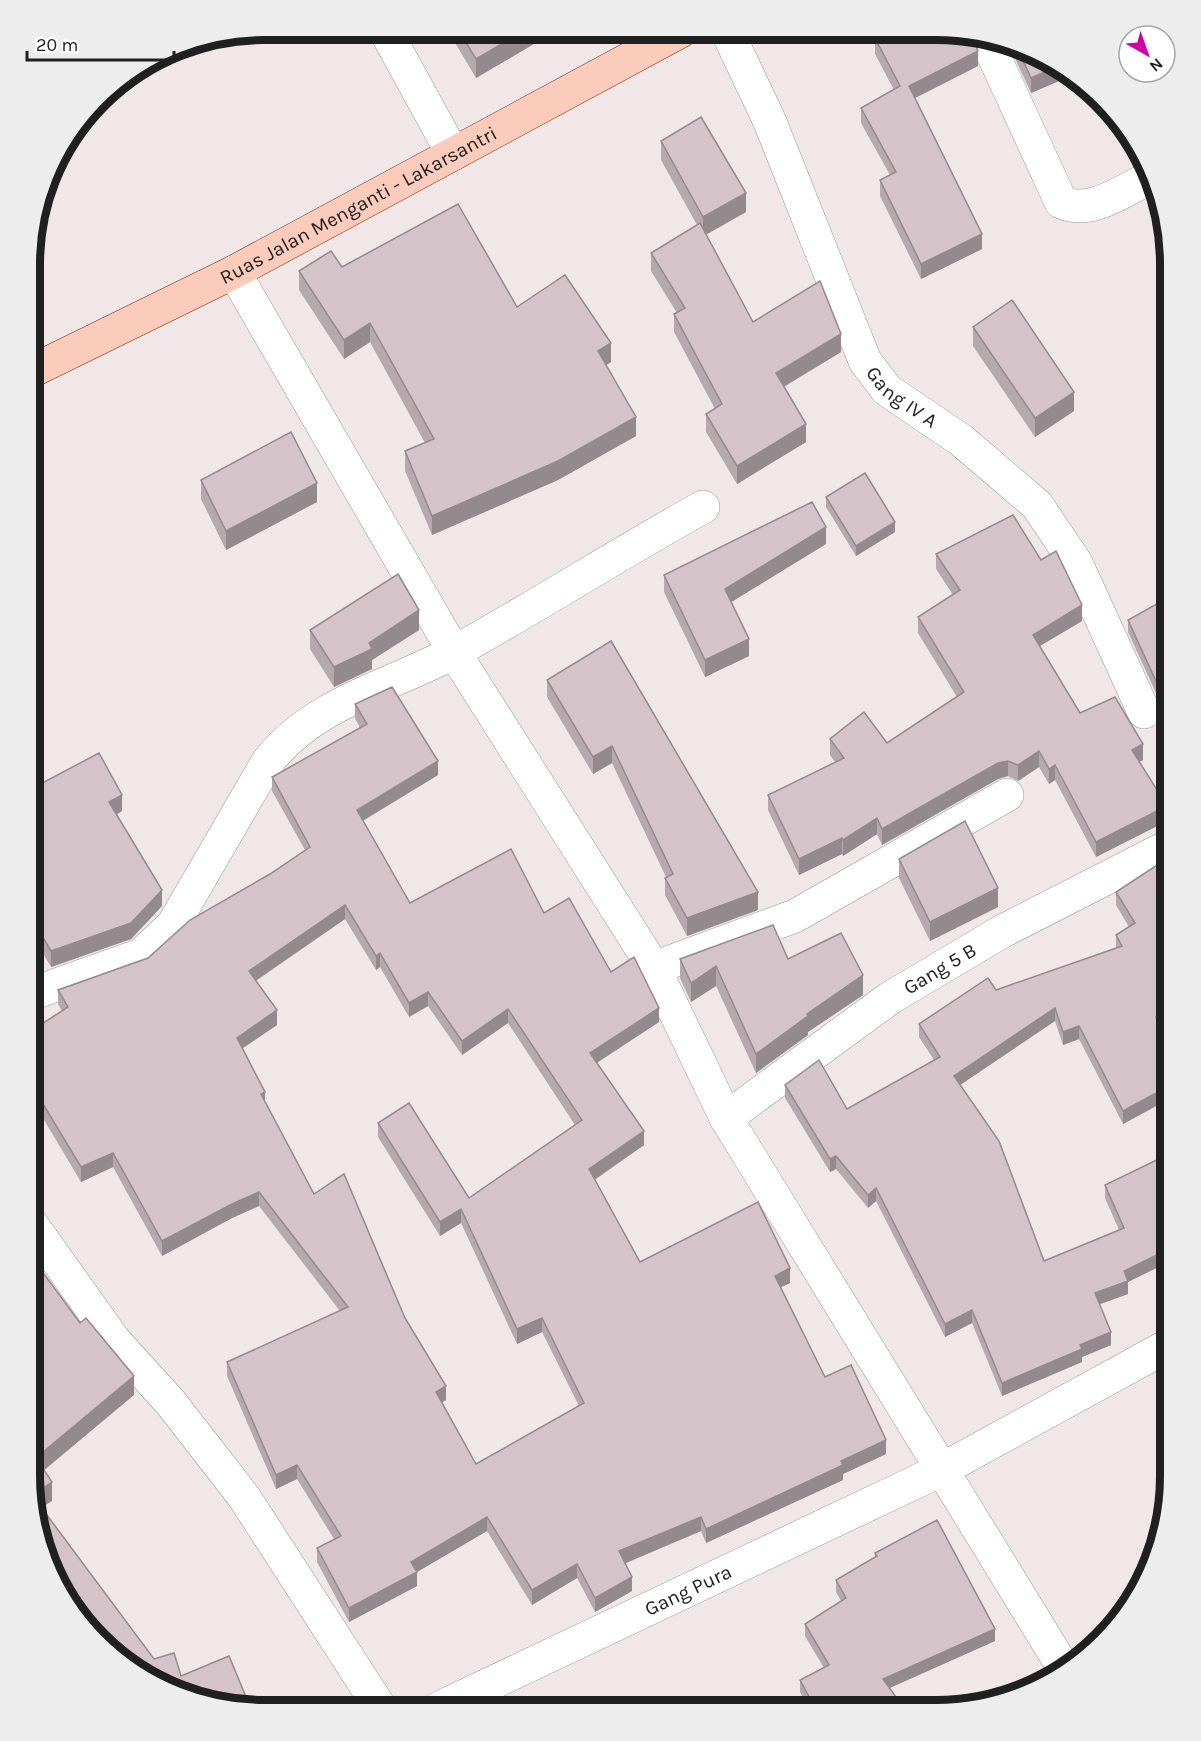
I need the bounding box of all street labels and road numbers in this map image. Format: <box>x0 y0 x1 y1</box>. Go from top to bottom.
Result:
street label: Ruas Jalan Menganti - Lakarsantri <box>216 121 501 289</box>
street label: Gang IV A <box>862 362 942 432</box>
street label: Gang 5 B <box>899 938 980 999</box>
street label: Gang Pura <box>641 1560 735 1620</box>

